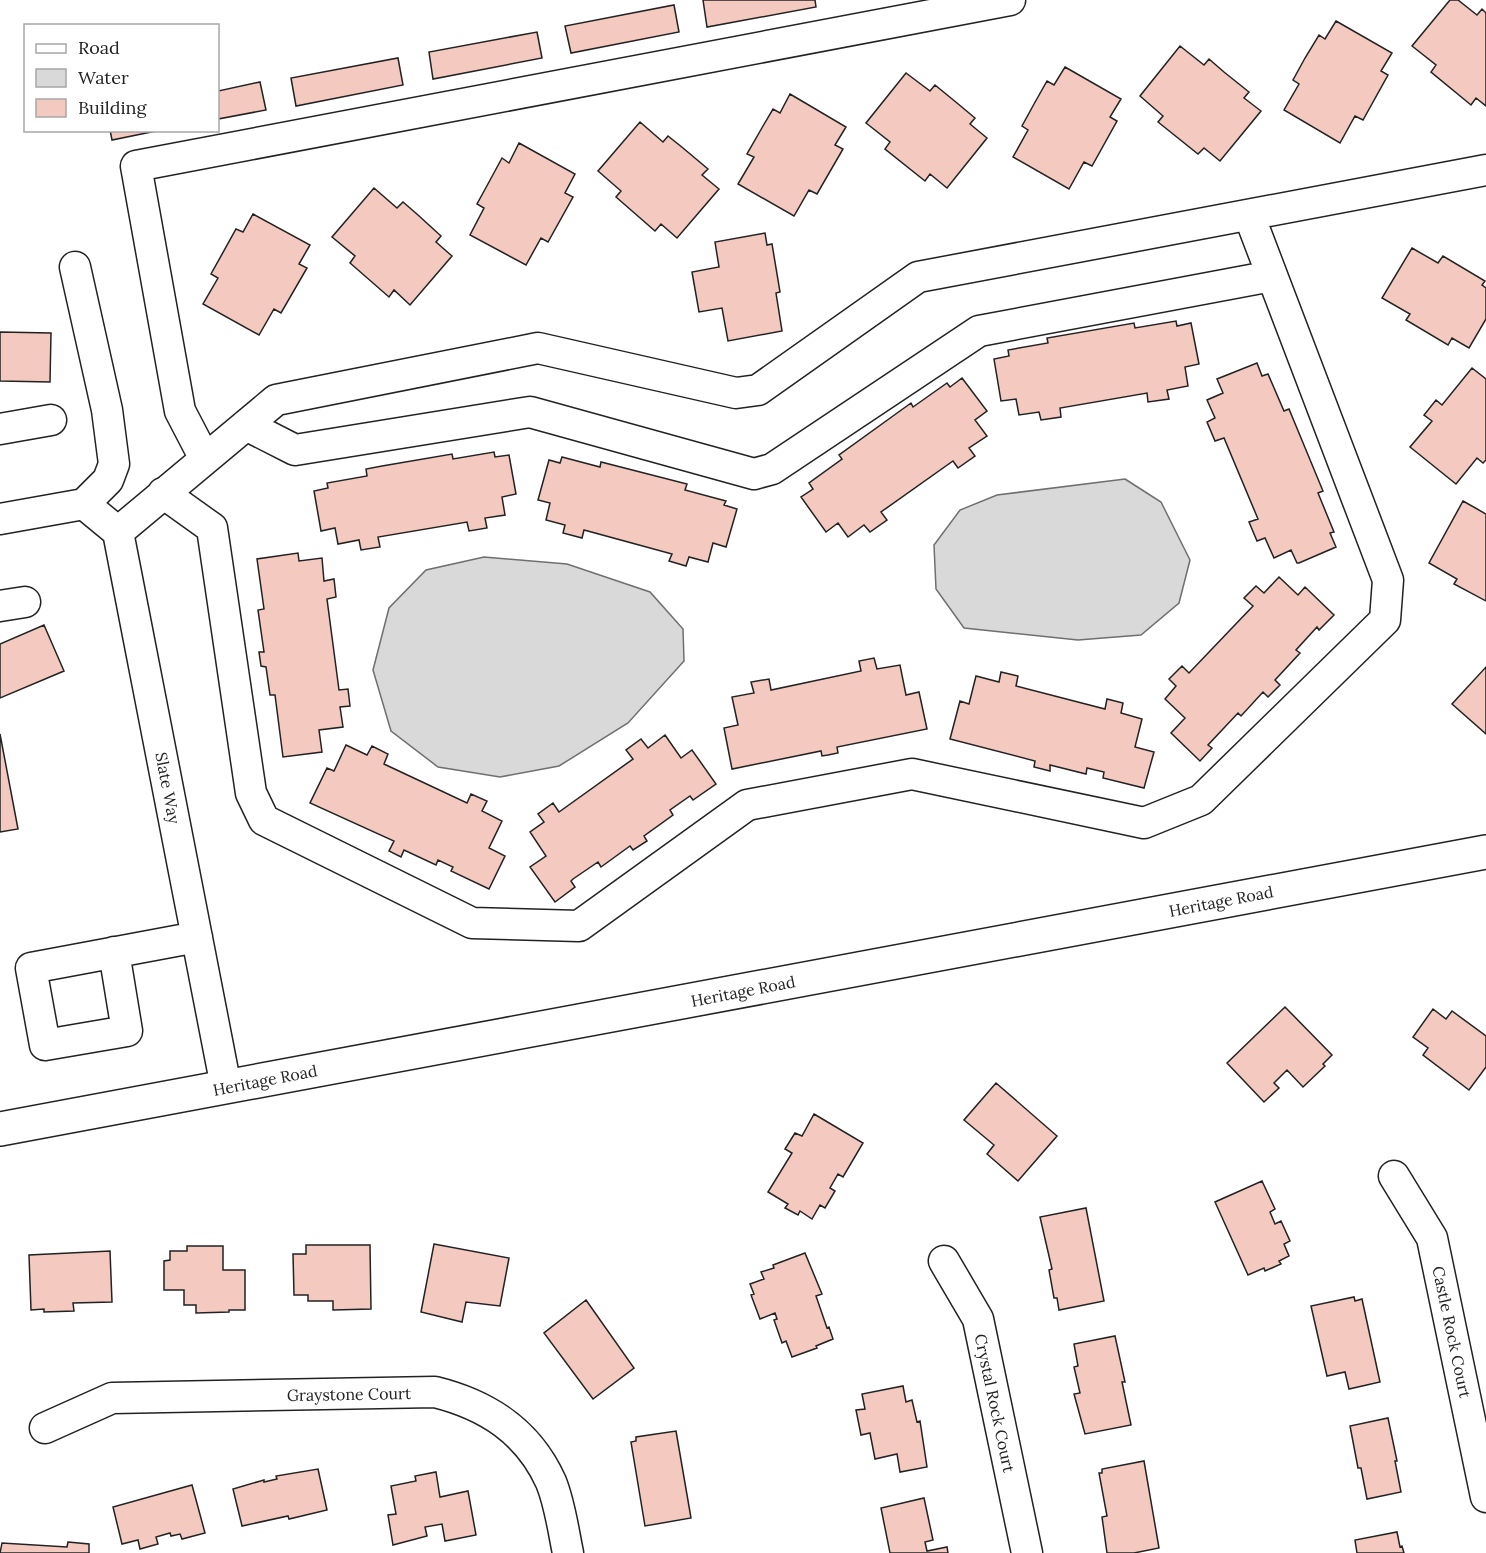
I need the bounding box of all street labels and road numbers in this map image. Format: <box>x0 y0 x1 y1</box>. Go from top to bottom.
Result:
street label: Slate Way <box>151 751 185 826</box>
street label: Heritage Road <box>1167 881 1275 921</box>
street label: Heritage Road <box>689 971 797 1011</box>
street label: Heritage Road <box>211 1060 319 1100</box>
street label: Castle Rock Court <box>1428 1264 1476 1401</box>
street label: Crystal Rock Court <box>971 1332 1020 1475</box>
street label: Graystone Court <box>287 1383 412 1405</box>

